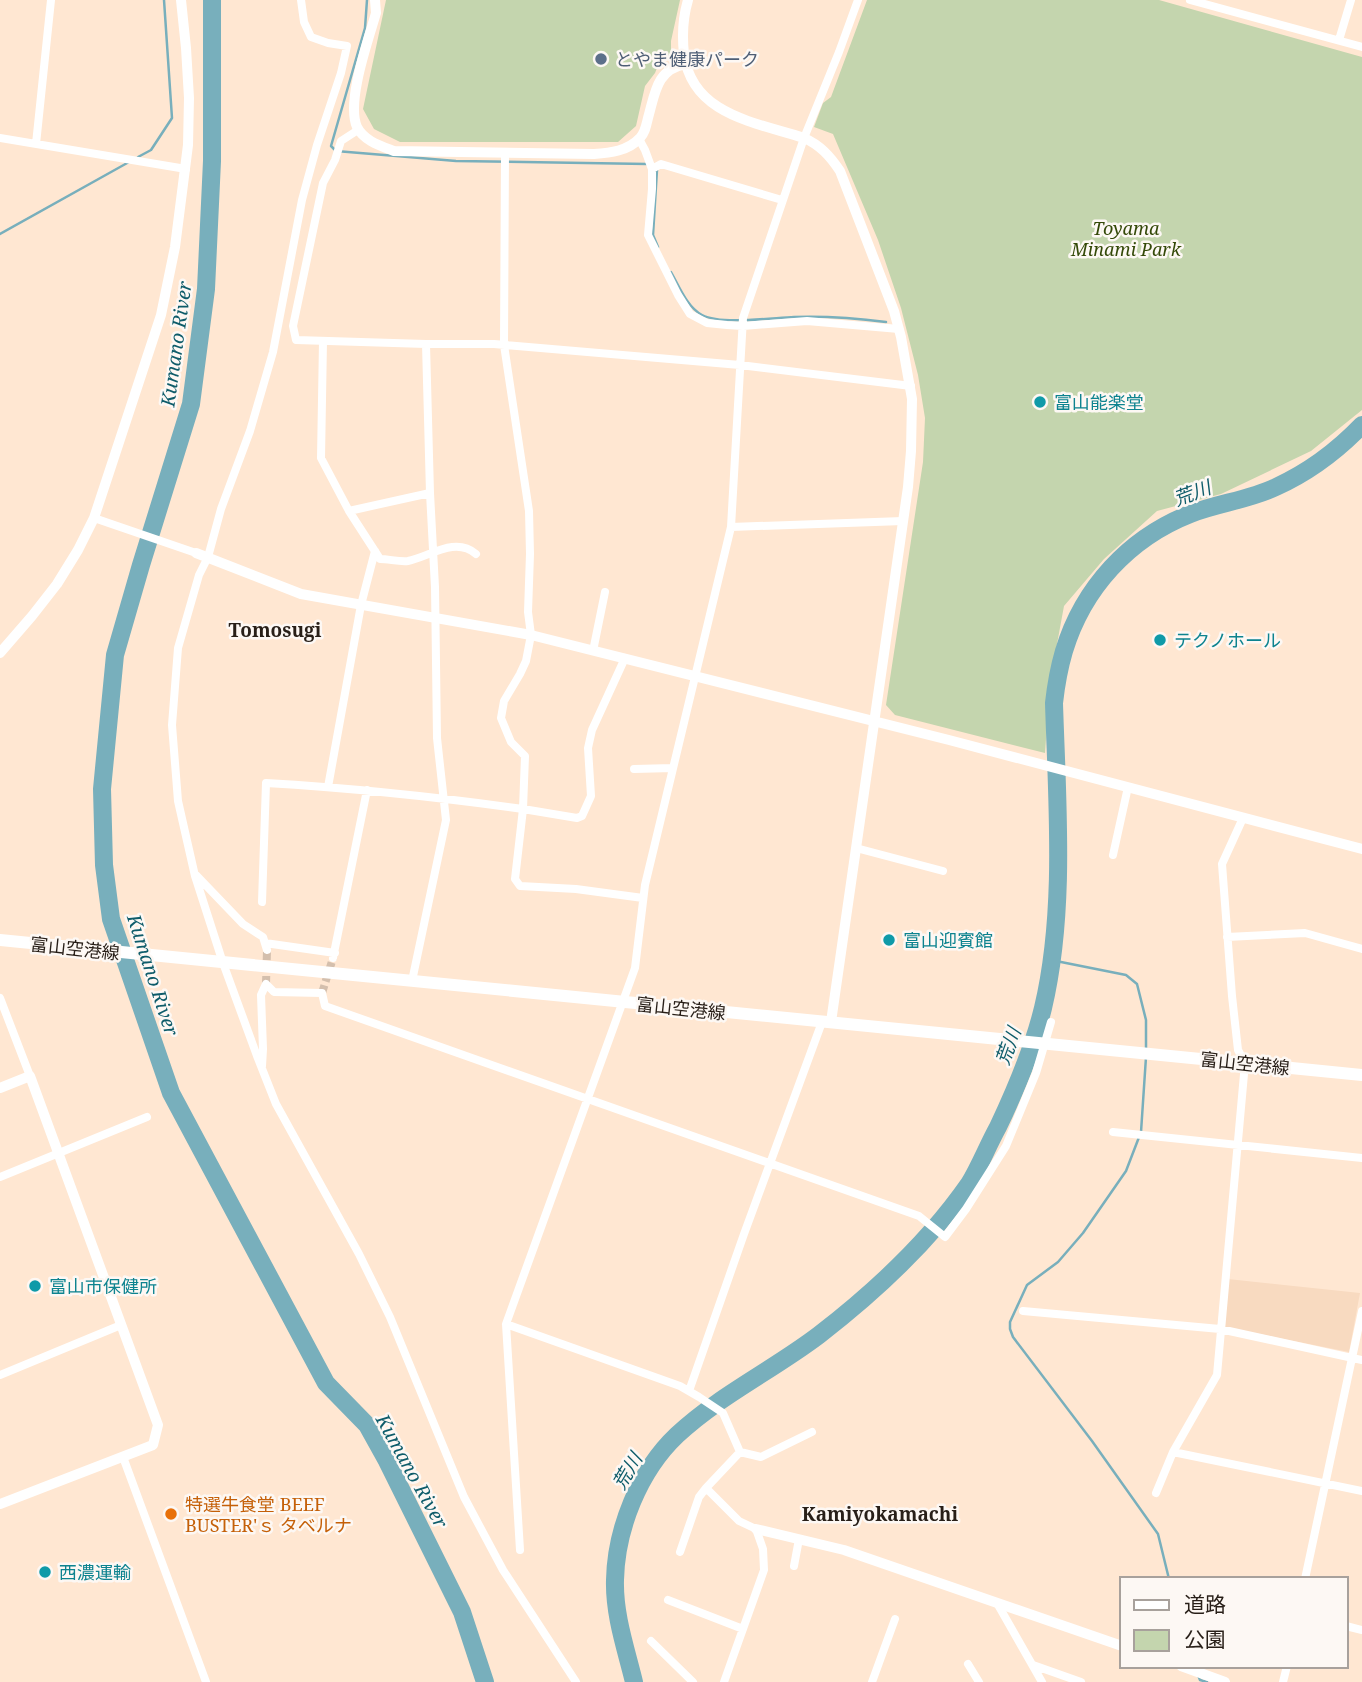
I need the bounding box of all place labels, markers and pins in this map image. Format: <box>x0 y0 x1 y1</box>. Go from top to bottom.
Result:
place label: とやま健康パーク <box>615 47 759 71</box>
marker: とやま健康パーク <box>593 51 609 67</box>
place label: 富山能楽堂 <box>1054 390 1144 414</box>
marker: 富山能楽堂 <box>1032 394 1048 410</box>
place label: テクノホール <box>1174 628 1281 652</box>
marker: テクノホール <box>1152 632 1168 648</box>
place label: 富山迎賓館 <box>903 928 993 952</box>
marker: 富山迎賓館 <box>881 932 897 948</box>
place label: 富山市保健所 <box>49 1274 157 1298</box>
marker: 富山市保健所 <box>27 1278 43 1294</box>
place label: 特選牛食堂 BEEF BUSTER'ｓ タベルナ <box>185 1492 352 1537</box>
marker: 特選牛食堂 BEEF BUSTER'ｓ タベルナ <box>163 1506 179 1522</box>
place label: 西濃運輸 <box>59 1560 131 1584</box>
marker: 西濃運輸 <box>37 1564 53 1580</box>

